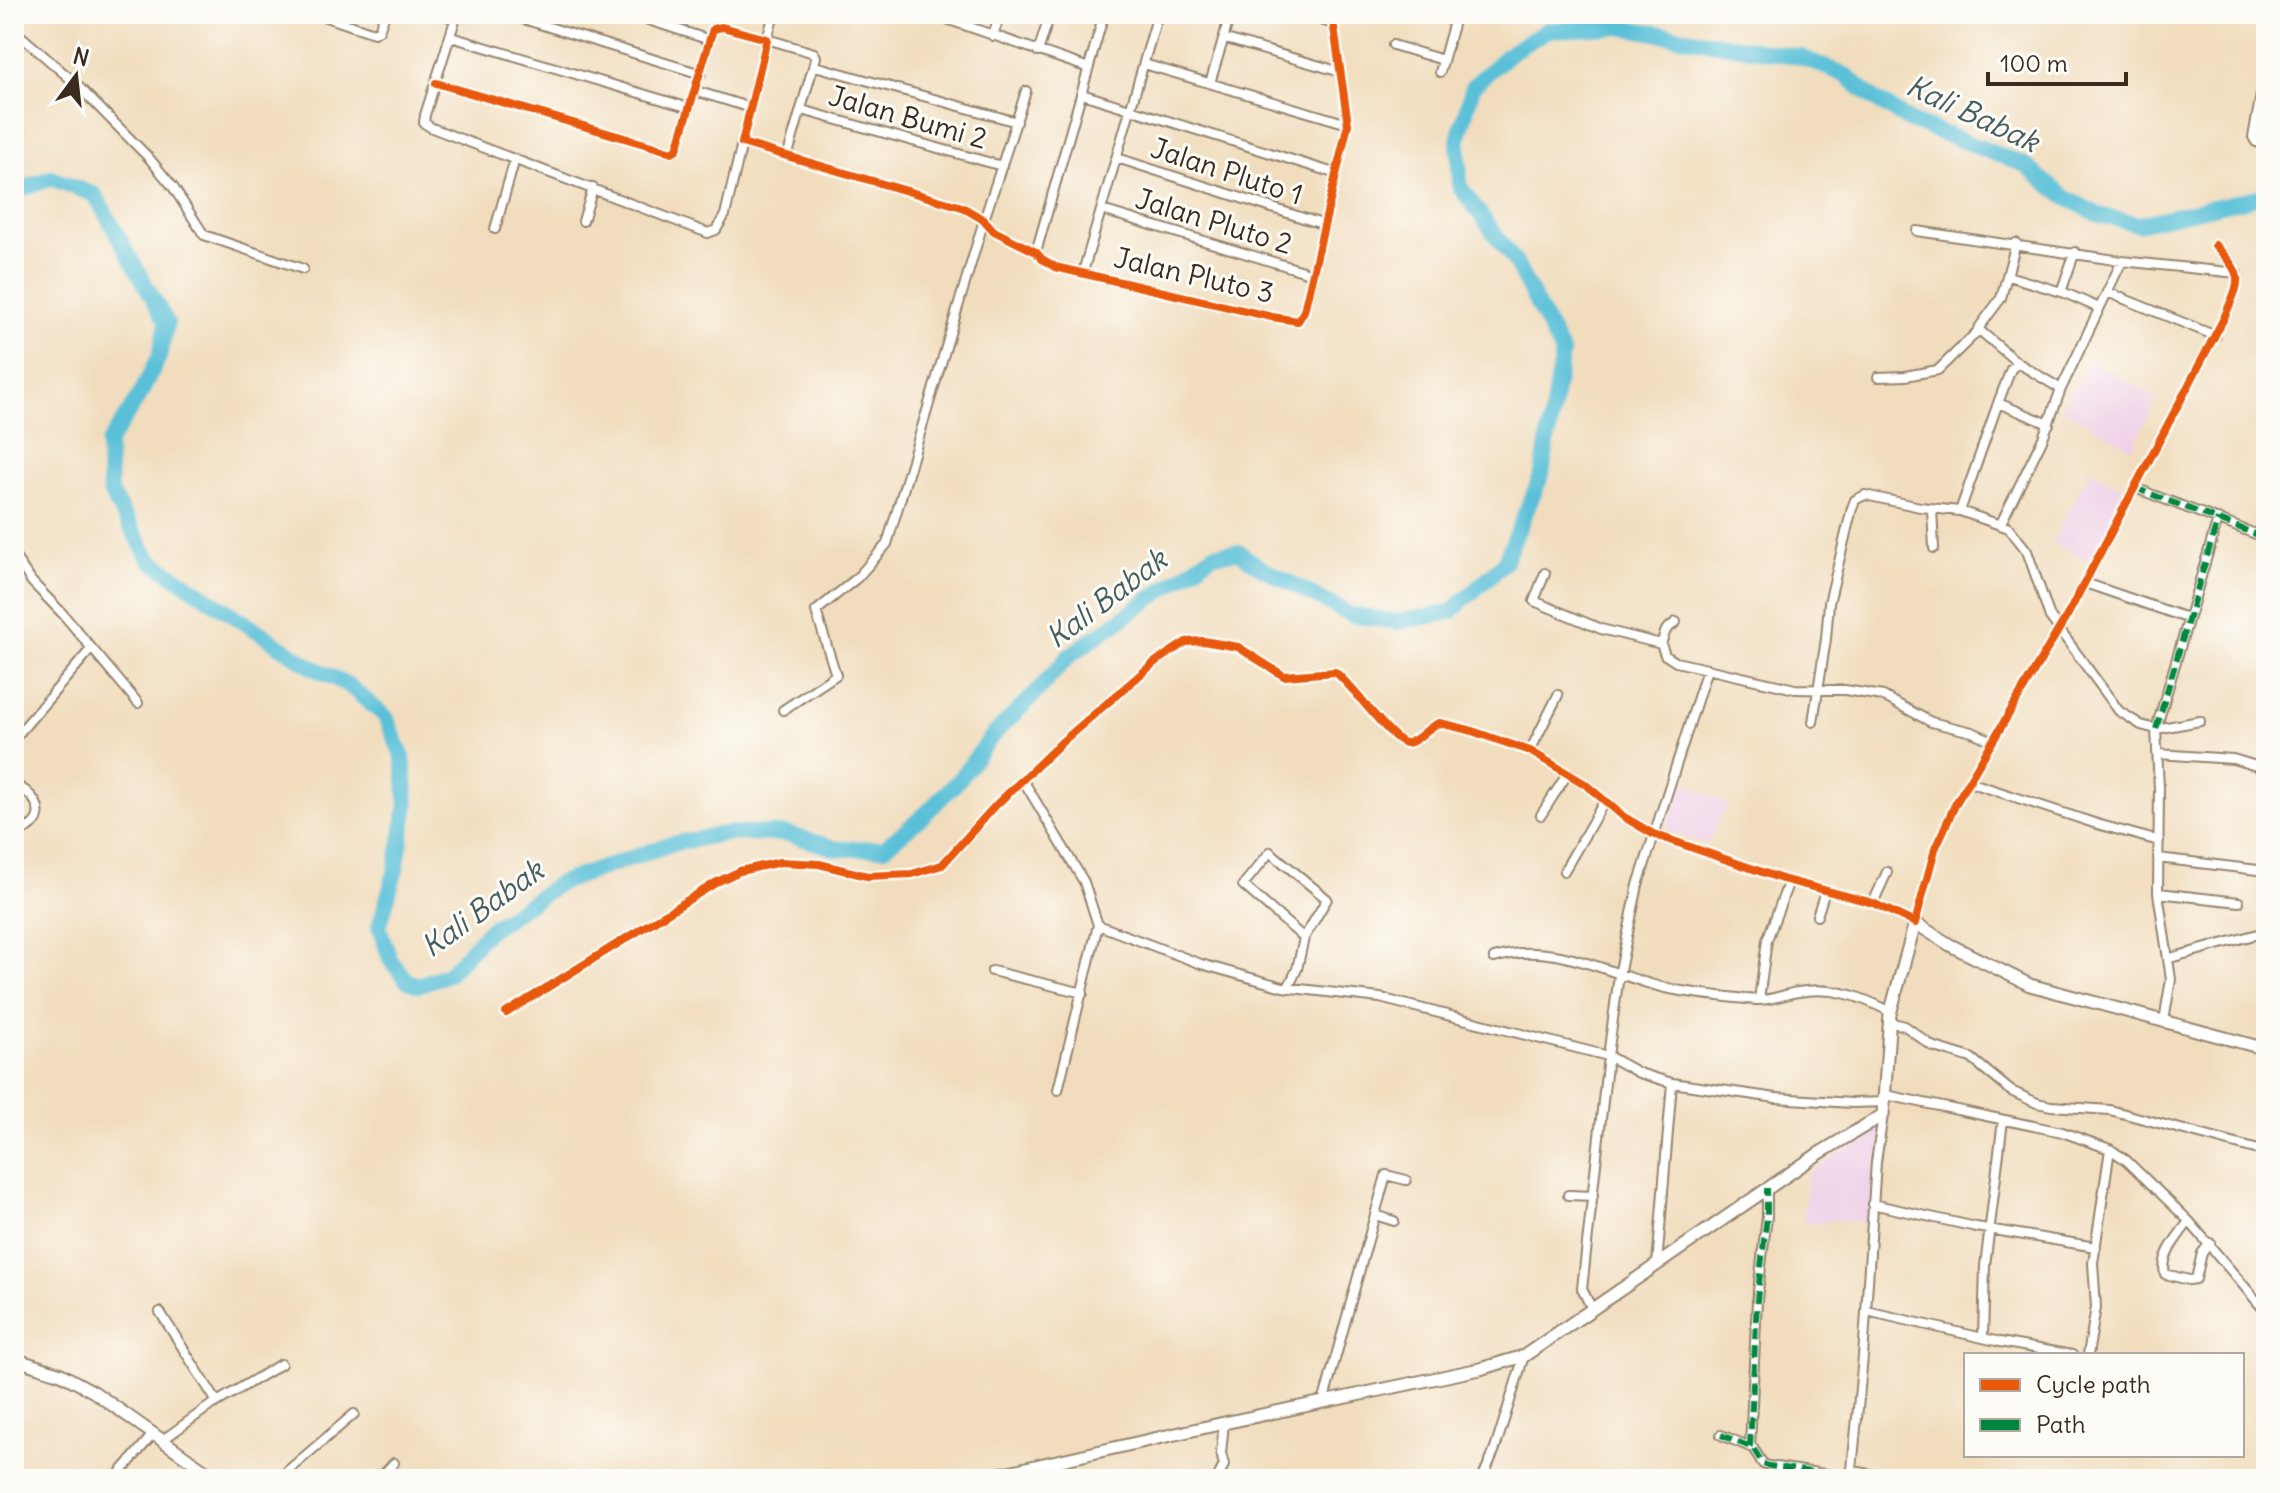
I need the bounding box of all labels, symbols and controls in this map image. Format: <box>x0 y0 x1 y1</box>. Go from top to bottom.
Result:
north arrow <box>36 36 116 116</box>
scale bar <box>1988 36 2126 86</box>
text: N <box>70 41 92 72</box>
text: 100 m <box>2000 48 2068 78</box>
water label: Kali Babak <box>1901 66 2047 161</box>
street label: Jalan Bumi 2 <box>825 77 991 157</box>
street label: Jalan Pluto 1 <box>1146 130 1308 212</box>
street label: Jalan Pluto 2 <box>1131 180 1297 262</box>
street label: Jalan Pluto 3 <box>1111 239 1277 311</box>
water label: Kali Babak <box>1038 539 1175 656</box>
water label: Kali Babak <box>413 850 552 965</box>
legend <box>1964 1353 2244 1457</box>
text: Cycle path <box>2036 1369 2151 1399</box>
text: Path <box>2036 1409 2086 1439</box>

